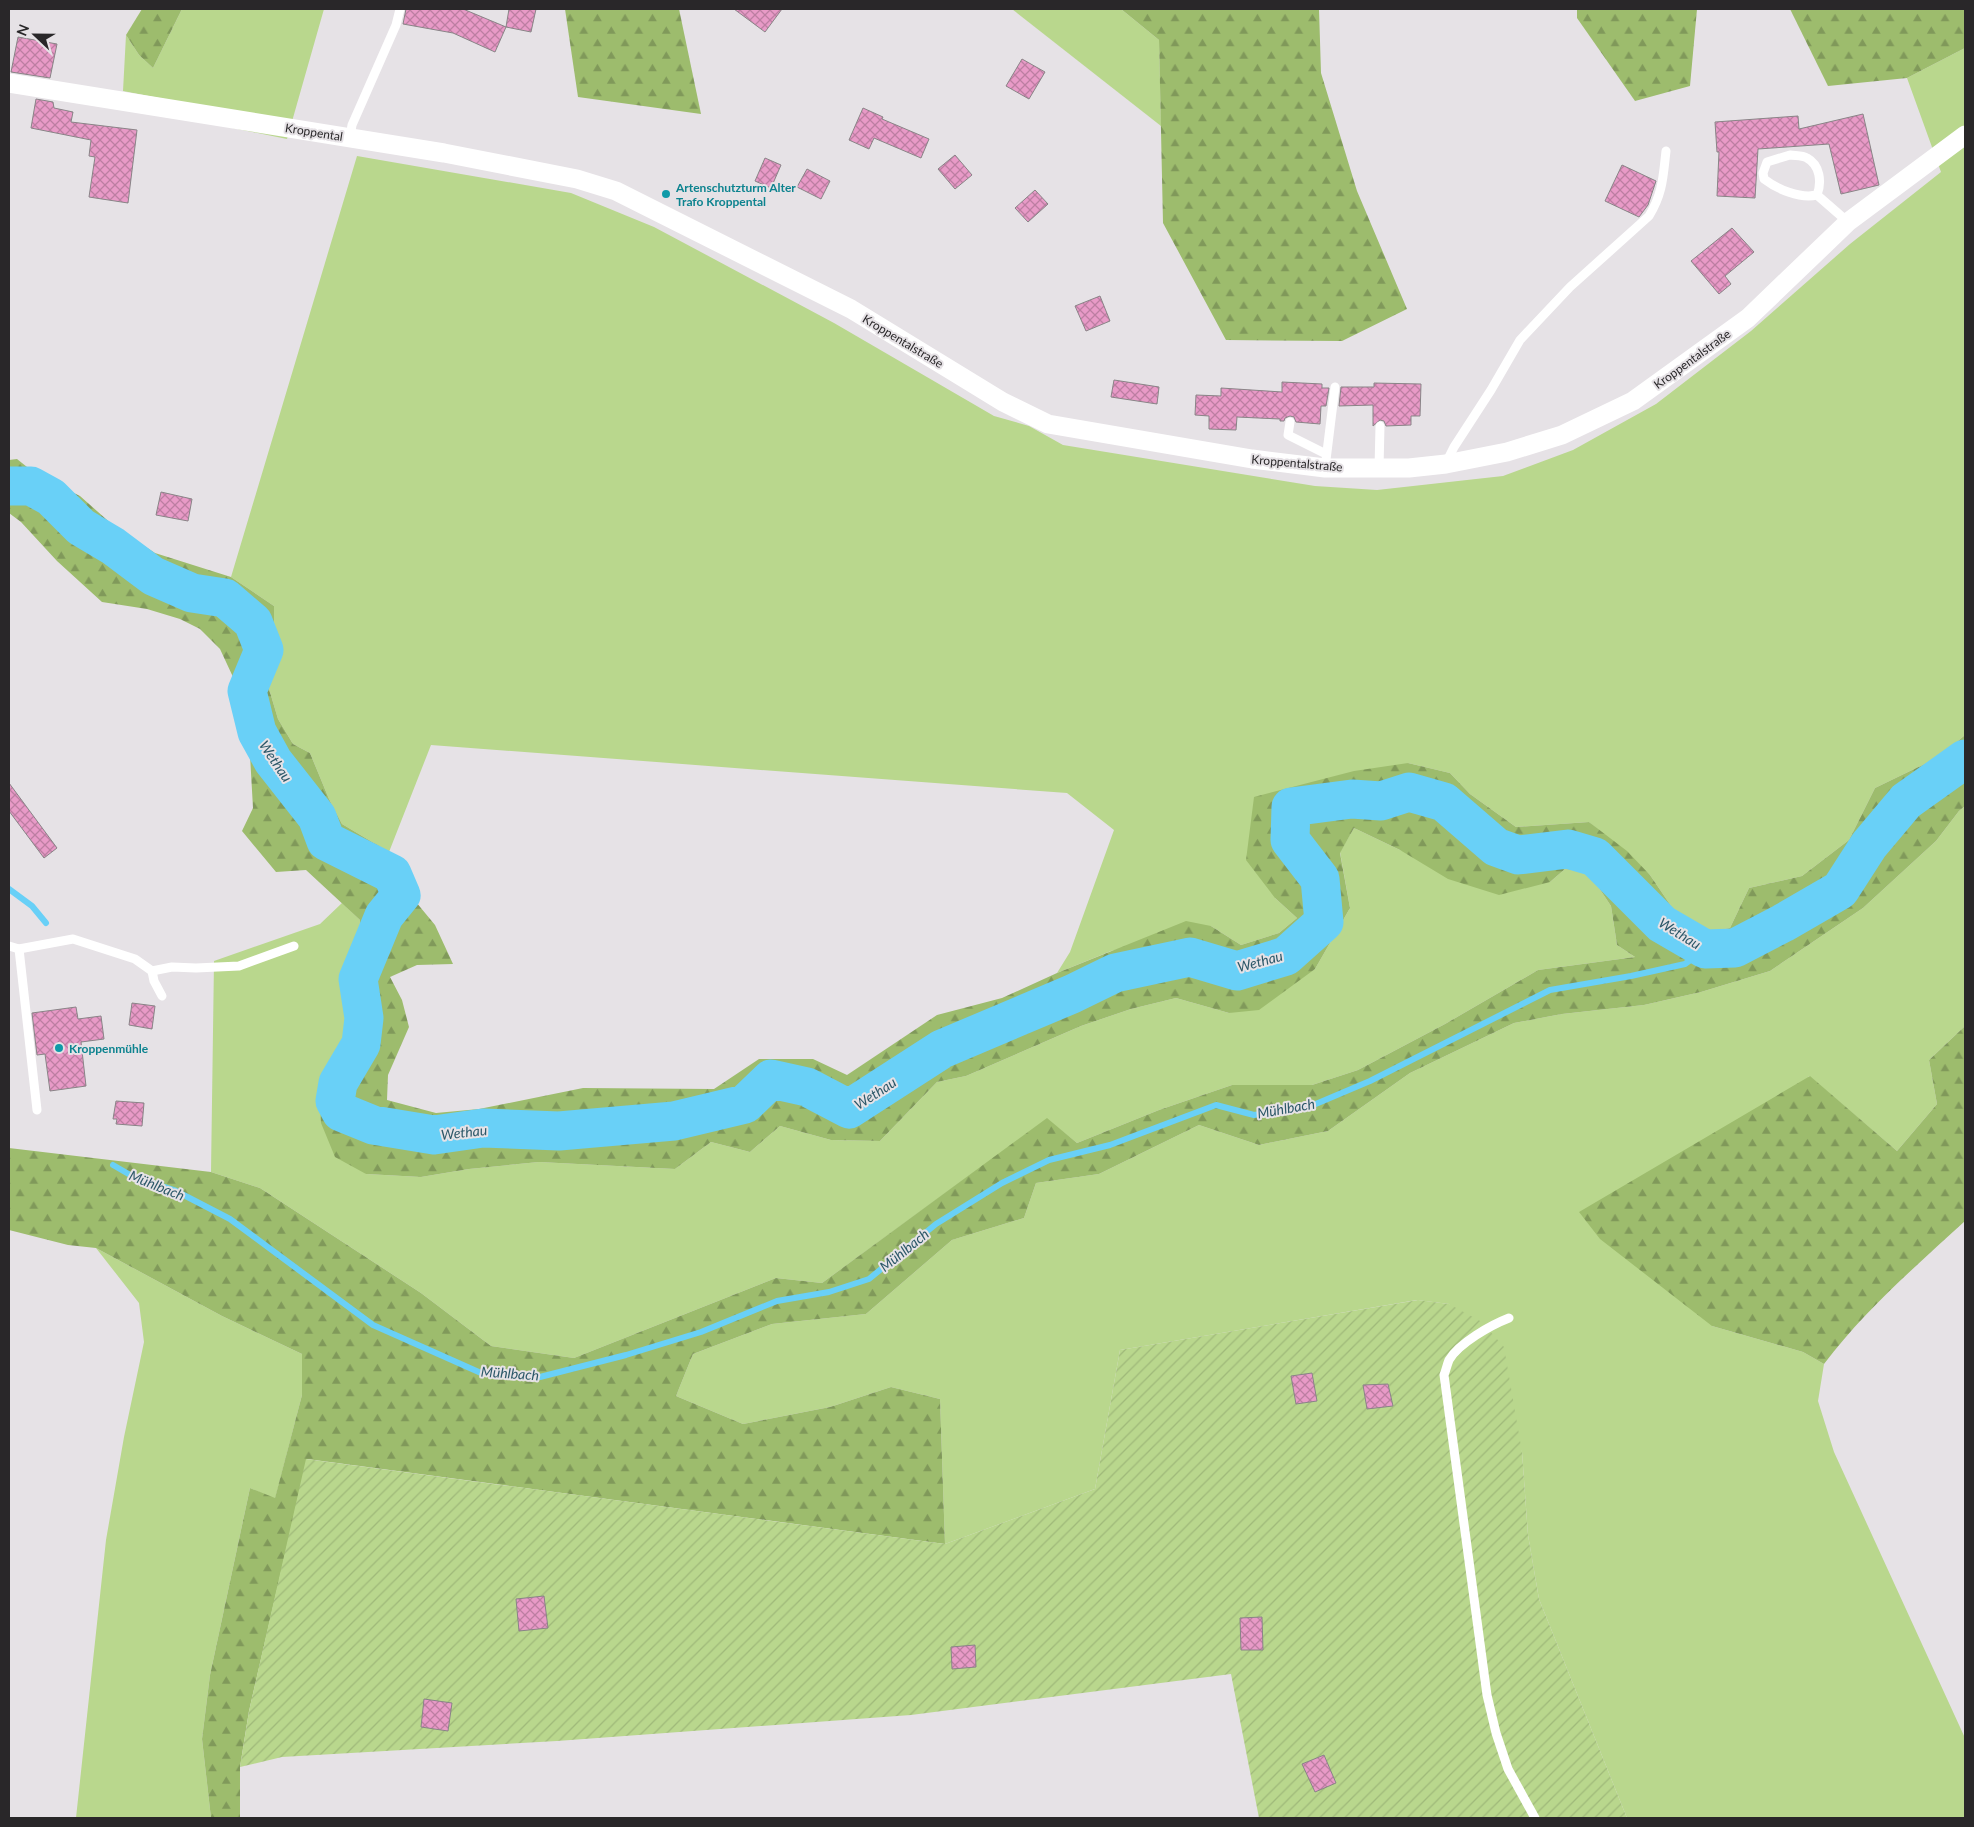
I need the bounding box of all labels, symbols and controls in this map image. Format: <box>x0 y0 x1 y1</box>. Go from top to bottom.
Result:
north arrow <box>10 10 60 60</box>
text: N <box>13 22 32 38</box>
street label: Kroppental <box>284 120 344 144</box>
place label: Artenschutzturm Alter Trafo Kroppental <box>675 180 796 209</box>
marker: Artenschutzturm Alter Trafo Kroppental <box>660 188 672 200</box>
street label: Kroppentalstraße <box>860 311 946 371</box>
street label: Kroppentalstraße <box>1651 326 1733 392</box>
street label: Kroppentalstraße <box>1251 452 1343 474</box>
water label: Wethau <box>256 737 296 785</box>
water label: Wethau <box>1656 914 1704 952</box>
water label: Wethau <box>1235 947 1285 975</box>
place label: Kroppenmühle <box>69 1041 149 1056</box>
marker: Kroppenmühle <box>53 1042 65 1054</box>
water label: Wethau <box>851 1073 899 1113</box>
water label: Mühlbach <box>1256 1095 1316 1121</box>
water label: Wethau <box>440 1121 488 1143</box>
water label: Mühlbach <box>127 1166 187 1204</box>
water label: Mühlbach <box>876 1225 932 1275</box>
water label: Mühlbach <box>480 1362 540 1384</box>

